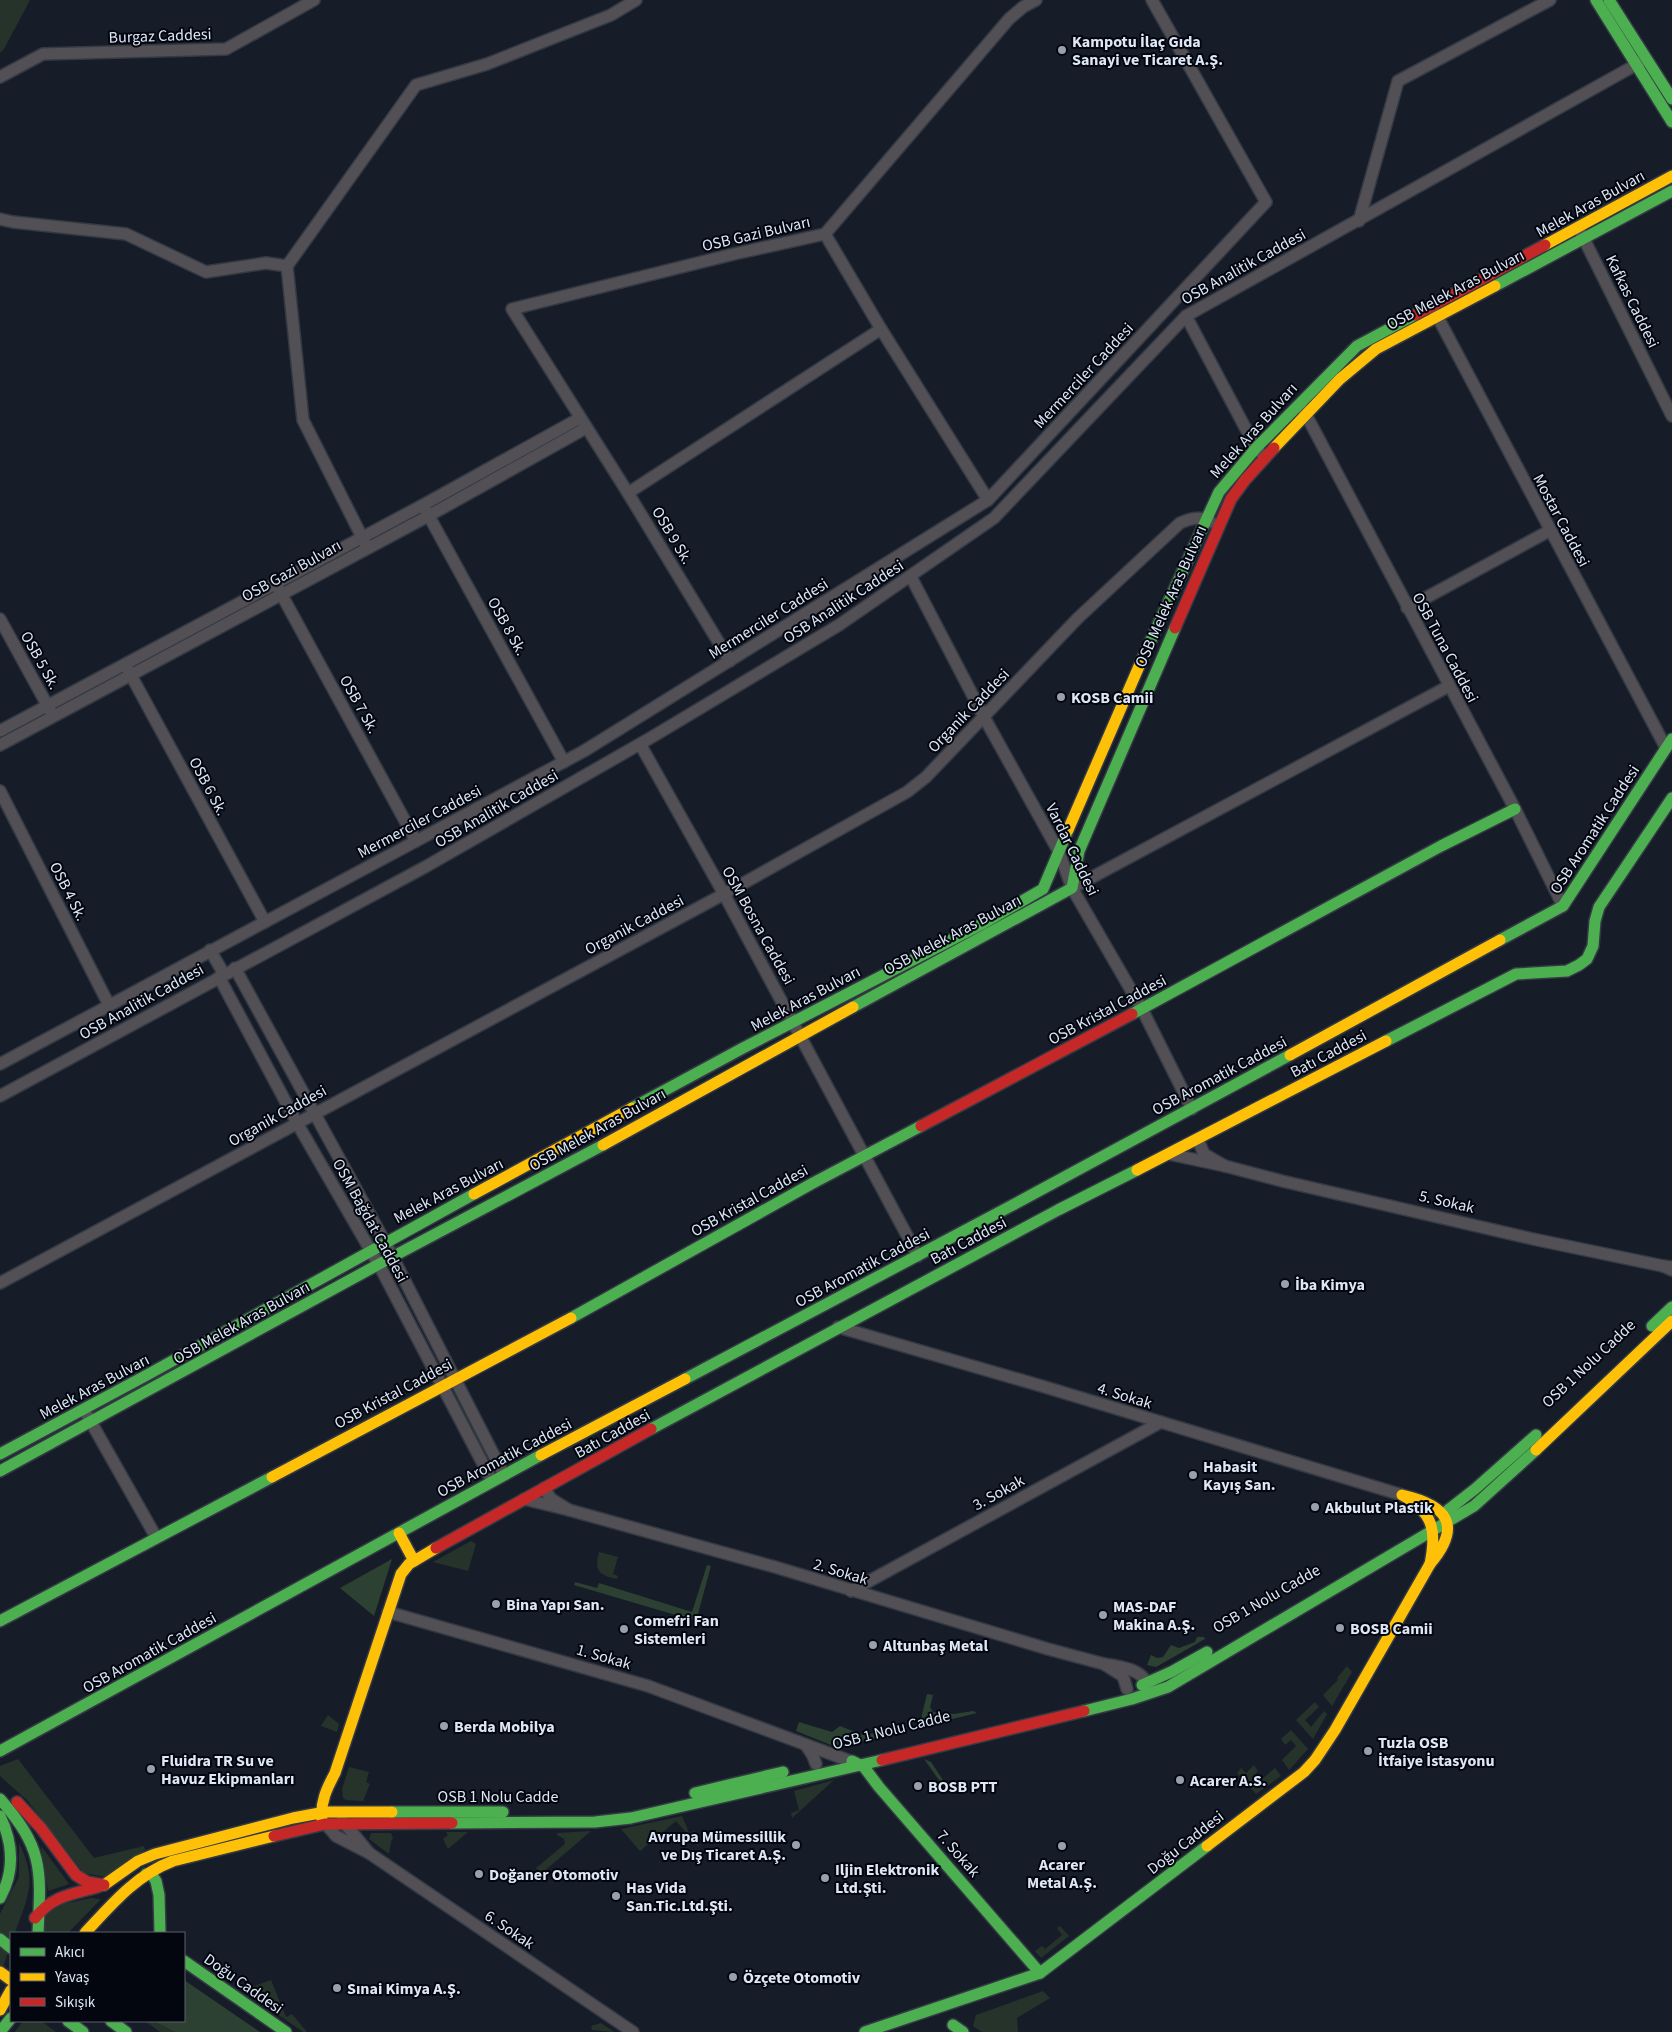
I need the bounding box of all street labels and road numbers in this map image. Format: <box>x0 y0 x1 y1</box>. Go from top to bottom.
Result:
street label: Burgaz Caddesi <box>108 23 212 49</box>
street label: Melek Aras Bulvarı <box>1532 165 1649 243</box>
street label: OSB Gazi Bulvarı <box>700 211 813 257</box>
street label: OSB Analitik Caddesi <box>1177 223 1310 310</box>
street label: OSB Melek Aras Bulvarı <box>1383 244 1528 336</box>
street label: Kafkas Caddesi <box>1600 251 1664 352</box>
street label: Mermerciler Caddesi <box>1029 318 1139 433</box>
street label: Melek Aras Bulvarı <box>1205 378 1303 483</box>
street label: Mostar Caddesi <box>1527 470 1595 571</box>
street label: OSB 9 Sk. <box>646 503 698 568</box>
street label: OSB Melek Aras Bulvarı <box>1130 522 1212 671</box>
street label: OSB Gazi Bulvarı <box>238 534 345 607</box>
street label: OSB Analitik Caddesi <box>779 555 908 649</box>
street label: Mermerciler Caddesi <box>705 573 833 665</box>
street label: OSB Tuna Caddesi <box>1407 589 1483 706</box>
street label: OSB 8 Sk. <box>482 593 532 660</box>
street label: OSB 5 Sk. <box>15 627 65 694</box>
street label: Organik Caddesi <box>923 664 1015 758</box>
street label: OSB 7 Sk. <box>334 671 384 738</box>
street label: OSB 6 Sk. <box>183 753 233 820</box>
street label: OSB Aromatik Caddesi <box>1545 761 1645 898</box>
street label: OSB Analitik Caddesi <box>431 765 562 853</box>
street label: Mermerciler Caddesi <box>354 780 485 864</box>
street label: Vardar Caddesi <box>1040 799 1104 899</box>
street label: OSB 4 Sk. <box>44 858 92 925</box>
street label: OSM Bosna Caddesi <box>716 862 800 989</box>
street label: OSB Melek Aras Bulvarı <box>880 889 1025 981</box>
street label: Organik Caddesi <box>581 890 688 960</box>
street label: OSB Analitik Caddesi <box>75 958 208 1045</box>
street label: Melek Aras Bulvarı <box>747 961 864 1037</box>
street label: OSB Kristal Caddesi <box>1045 969 1170 1050</box>
street label: Batı Caddesi <box>1287 1025 1370 1083</box>
street label: OSB Aromatik Caddesi <box>1148 1031 1291 1121</box>
street label: Organik Caddesi <box>224 1080 331 1152</box>
street label: OSB Melek Aras Bulvarı <box>525 1083 670 1177</box>
street label: Melek Aras Bulvarı <box>390 1153 507 1229</box>
street label: OSM Bağdat Caddesi <box>327 1155 413 1286</box>
street label: OSB Kristal Caddesi <box>687 1160 812 1242</box>
street label: 5. Sokak <box>1417 1185 1477 1219</box>
street label: Batı Caddesi <box>927 1212 1010 1270</box>
street label: OSB Aromatik Caddesi <box>791 1223 934 1313</box>
street label: OSB Melek Aras Bulvarı <box>169 1276 314 1370</box>
street label: OSB 1 Nolu Cadde <box>1537 1314 1640 1413</box>
street label: Melek Aras Bulvarı <box>36 1349 153 1425</box>
street label: OSB Kristal Caddesi <box>331 1353 456 1434</box>
street label: 4. Sokak <box>1095 1377 1155 1415</box>
street label: Batı Caddesi <box>571 1404 654 1464</box>
street label: OSB Aromatik Caddesi <box>433 1413 576 1503</box>
street label: 3. Sokak <box>969 1470 1028 1516</box>
street label: 2. Sokak <box>811 1553 871 1591</box>
street label: OSB 1 Nolu Cadde <box>1209 1559 1324 1639</box>
street label: OSB Aromatik Caddesi <box>79 1607 220 1699</box>
street label: 1. Sokak <box>574 1639 634 1675</box>
street label: OSB 1 Nolu Cadde <box>830 1705 953 1755</box>
street label: OSB 1 Nolu Cadde <box>438 1786 558 1808</box>
street label: Doğu Caddesi <box>1143 1806 1229 1880</box>
street label: 7. Sokak <box>932 1825 985 1882</box>
street label: 6. Sokak <box>480 1905 539 1955</box>
street label: Doğu Caddesi <box>199 1948 287 2019</box>

